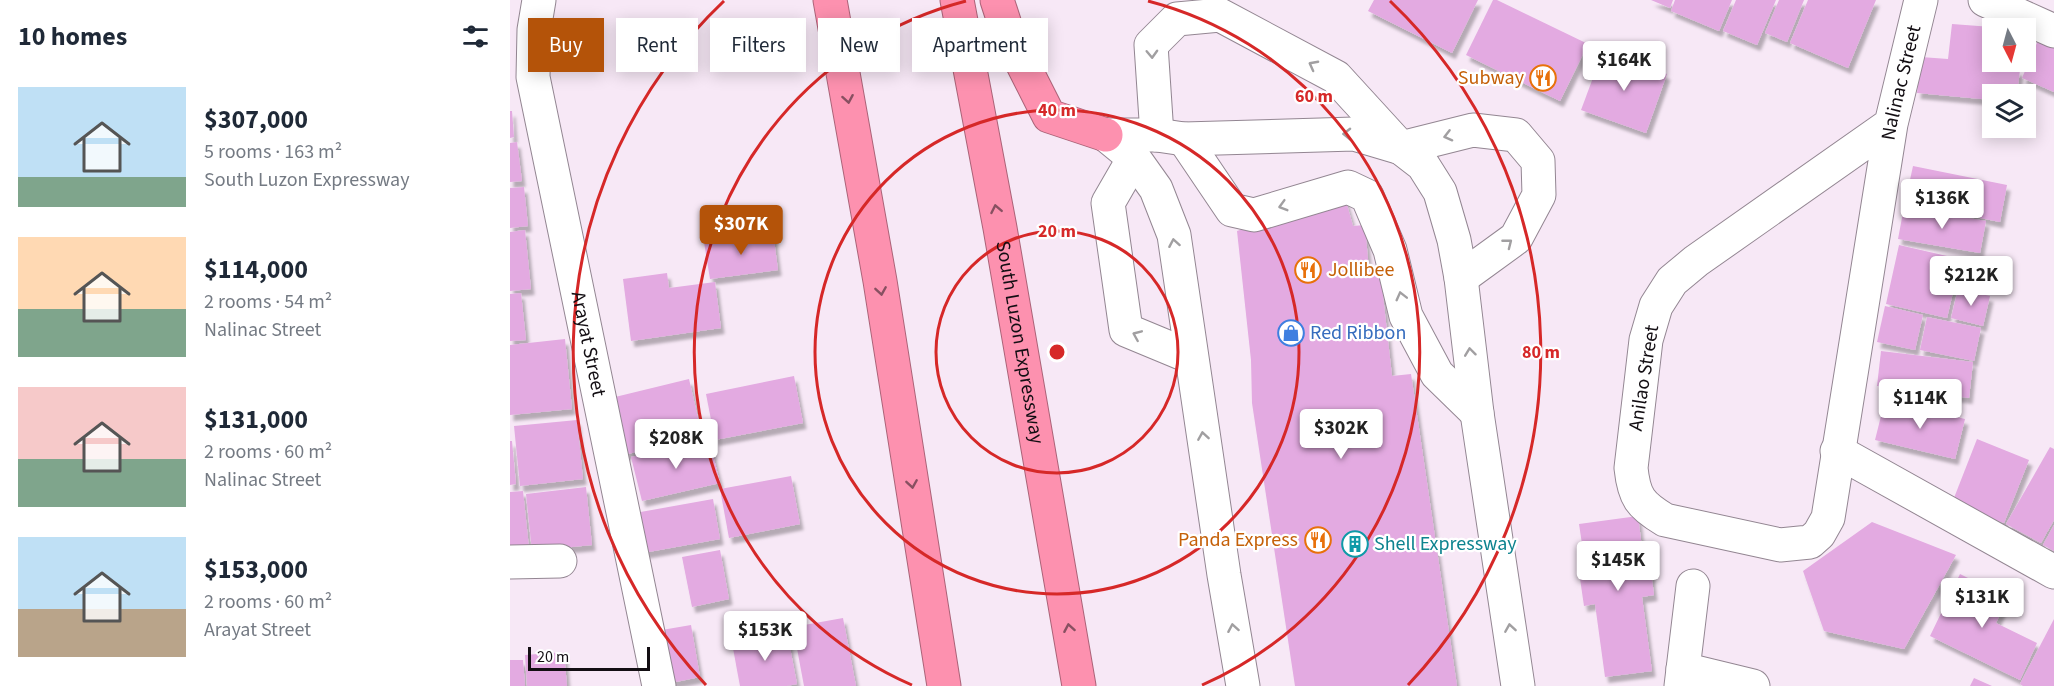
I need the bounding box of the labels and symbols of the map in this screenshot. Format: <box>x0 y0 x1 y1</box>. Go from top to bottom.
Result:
north arrow <box>1982 18 2036 72</box>
street label: Nalinac Street <box>1875 22 1928 142</box>
pin: $164K <box>1582 41 1666 92</box>
one-way arrow <box>1146 50 1158 59</box>
one-way arrow <box>1309 61 1320 72</box>
restaurant icon: Subway <box>1528 63 1558 93</box>
place label: Subway <box>1458 64 1525 92</box>
text: 60 m <box>1295 84 1333 109</box>
one-way arrow <box>841 94 854 104</box>
text: 40 m <box>1038 98 1076 123</box>
one-way arrow <box>1343 128 1352 141</box>
one-way arrow <box>1443 128 1453 141</box>
pin: $136K <box>1900 179 1984 230</box>
one-way arrow <box>1278 199 1289 211</box>
one-way arrow <box>990 204 1003 214</box>
pin: $307K <box>699 205 783 256</box>
text: 20 m <box>1038 219 1076 244</box>
one-way arrow <box>1169 238 1181 247</box>
street label: South Luzon Expressway <box>988 239 1051 447</box>
one-way arrow <box>1501 240 1512 251</box>
restaurant icon: Jollibee <box>1293 255 1323 285</box>
place label: Jollibee <box>1328 256 1395 284</box>
pin: $212K <box>1929 256 2013 307</box>
one-way arrow <box>874 286 887 296</box>
street label: Arayat Street <box>564 289 613 399</box>
one-way arrow <box>1396 291 1409 301</box>
shop icon: Red Ribbon <box>1276 318 1306 348</box>
place label: Red Ribbon <box>1310 319 1406 347</box>
street label: Anilao Street <box>1622 323 1666 433</box>
one-way arrow <box>1132 330 1143 342</box>
text: 80 m <box>1522 340 1560 365</box>
centre of rings <box>1047 342 1067 362</box>
one-way arrow <box>1464 347 1477 357</box>
pin: $114K <box>1878 379 1962 430</box>
pin: $302K <box>1299 409 1383 460</box>
pin: $208K <box>634 419 718 470</box>
one-way arrow <box>1197 431 1210 441</box>
one-way arrow <box>905 479 917 488</box>
restaurant icon: Panda Express <box>1303 525 1333 555</box>
place label: Panda Express <box>1178 526 1298 554</box>
building icon: Shell Expressway <box>1340 529 1370 559</box>
place label: Shell Expressway <box>1374 530 1517 558</box>
pin: $145K <box>1576 541 1660 592</box>
pin: $131K <box>1940 578 2024 629</box>
pin: $153K <box>723 611 807 662</box>
one-way arrow <box>1063 624 1075 633</box>
one-way arrow <box>1227 624 1240 634</box>
one-way arrow <box>1504 624 1516 633</box>
scale bar <box>528 644 650 672</box>

